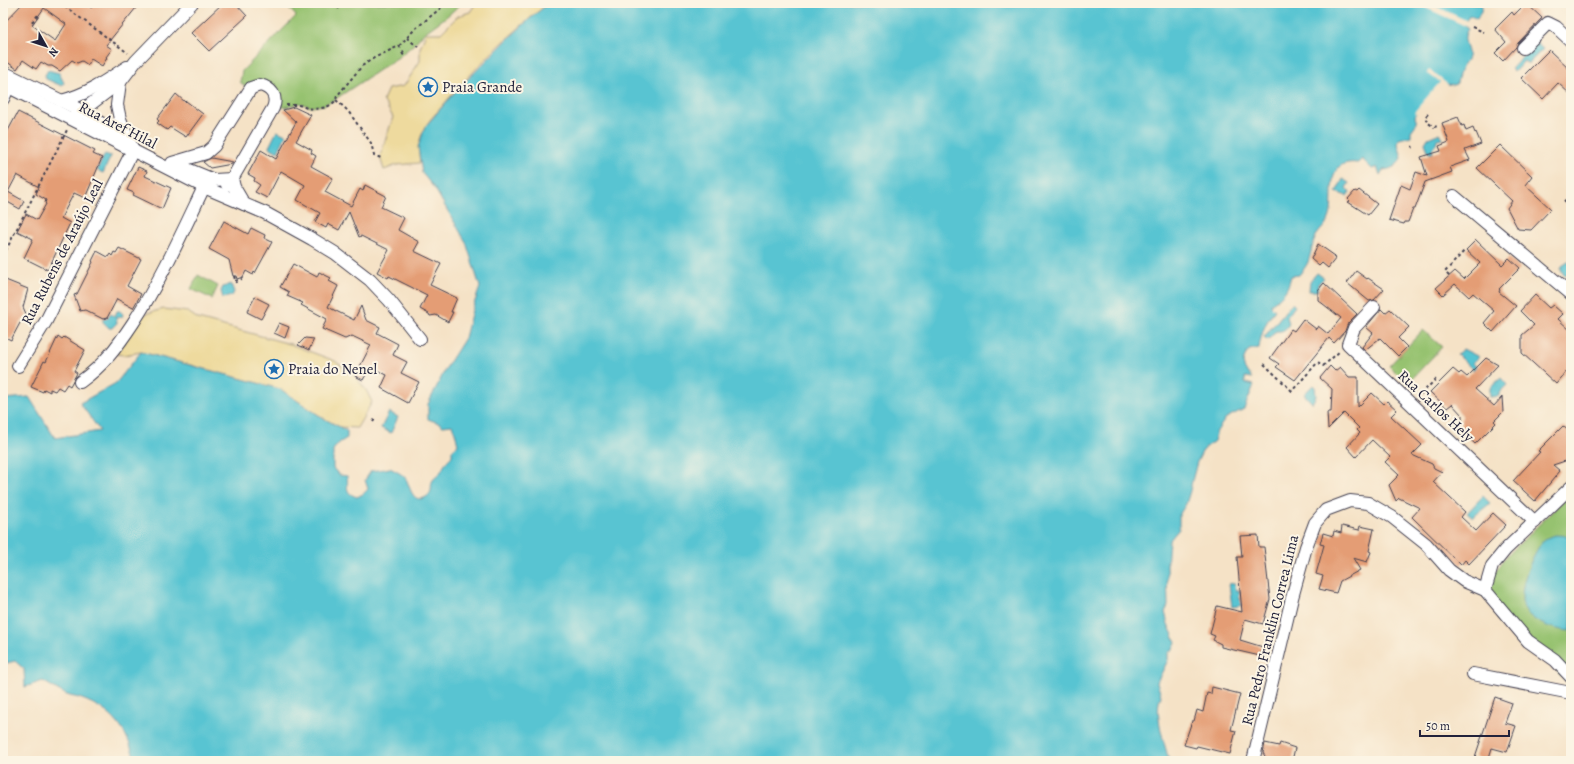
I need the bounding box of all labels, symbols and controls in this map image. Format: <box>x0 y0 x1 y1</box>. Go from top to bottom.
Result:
north arrow <box>26 26 66 66</box>
text: N <box>45 44 62 60</box>
place icon: Praia Grande <box>417 76 439 98</box>
place label: Praia Grande <box>442 77 522 97</box>
street label: Rua Aref Hilal <box>76 97 161 153</box>
street label: Rua Rubens de Araújo Leal <box>16 175 108 328</box>
place icon: Praia do Nenel <box>263 358 285 380</box>
place label: Praia do Nenel <box>288 359 378 379</box>
street label: Rua Carlos Hely <box>1394 366 1479 447</box>
street label: Rua Pedro Franklin Correa Lima <box>1237 533 1303 727</box>
scale bar <box>1420 712 1509 738</box>
text: 50 m <box>1426 718 1450 734</box>

